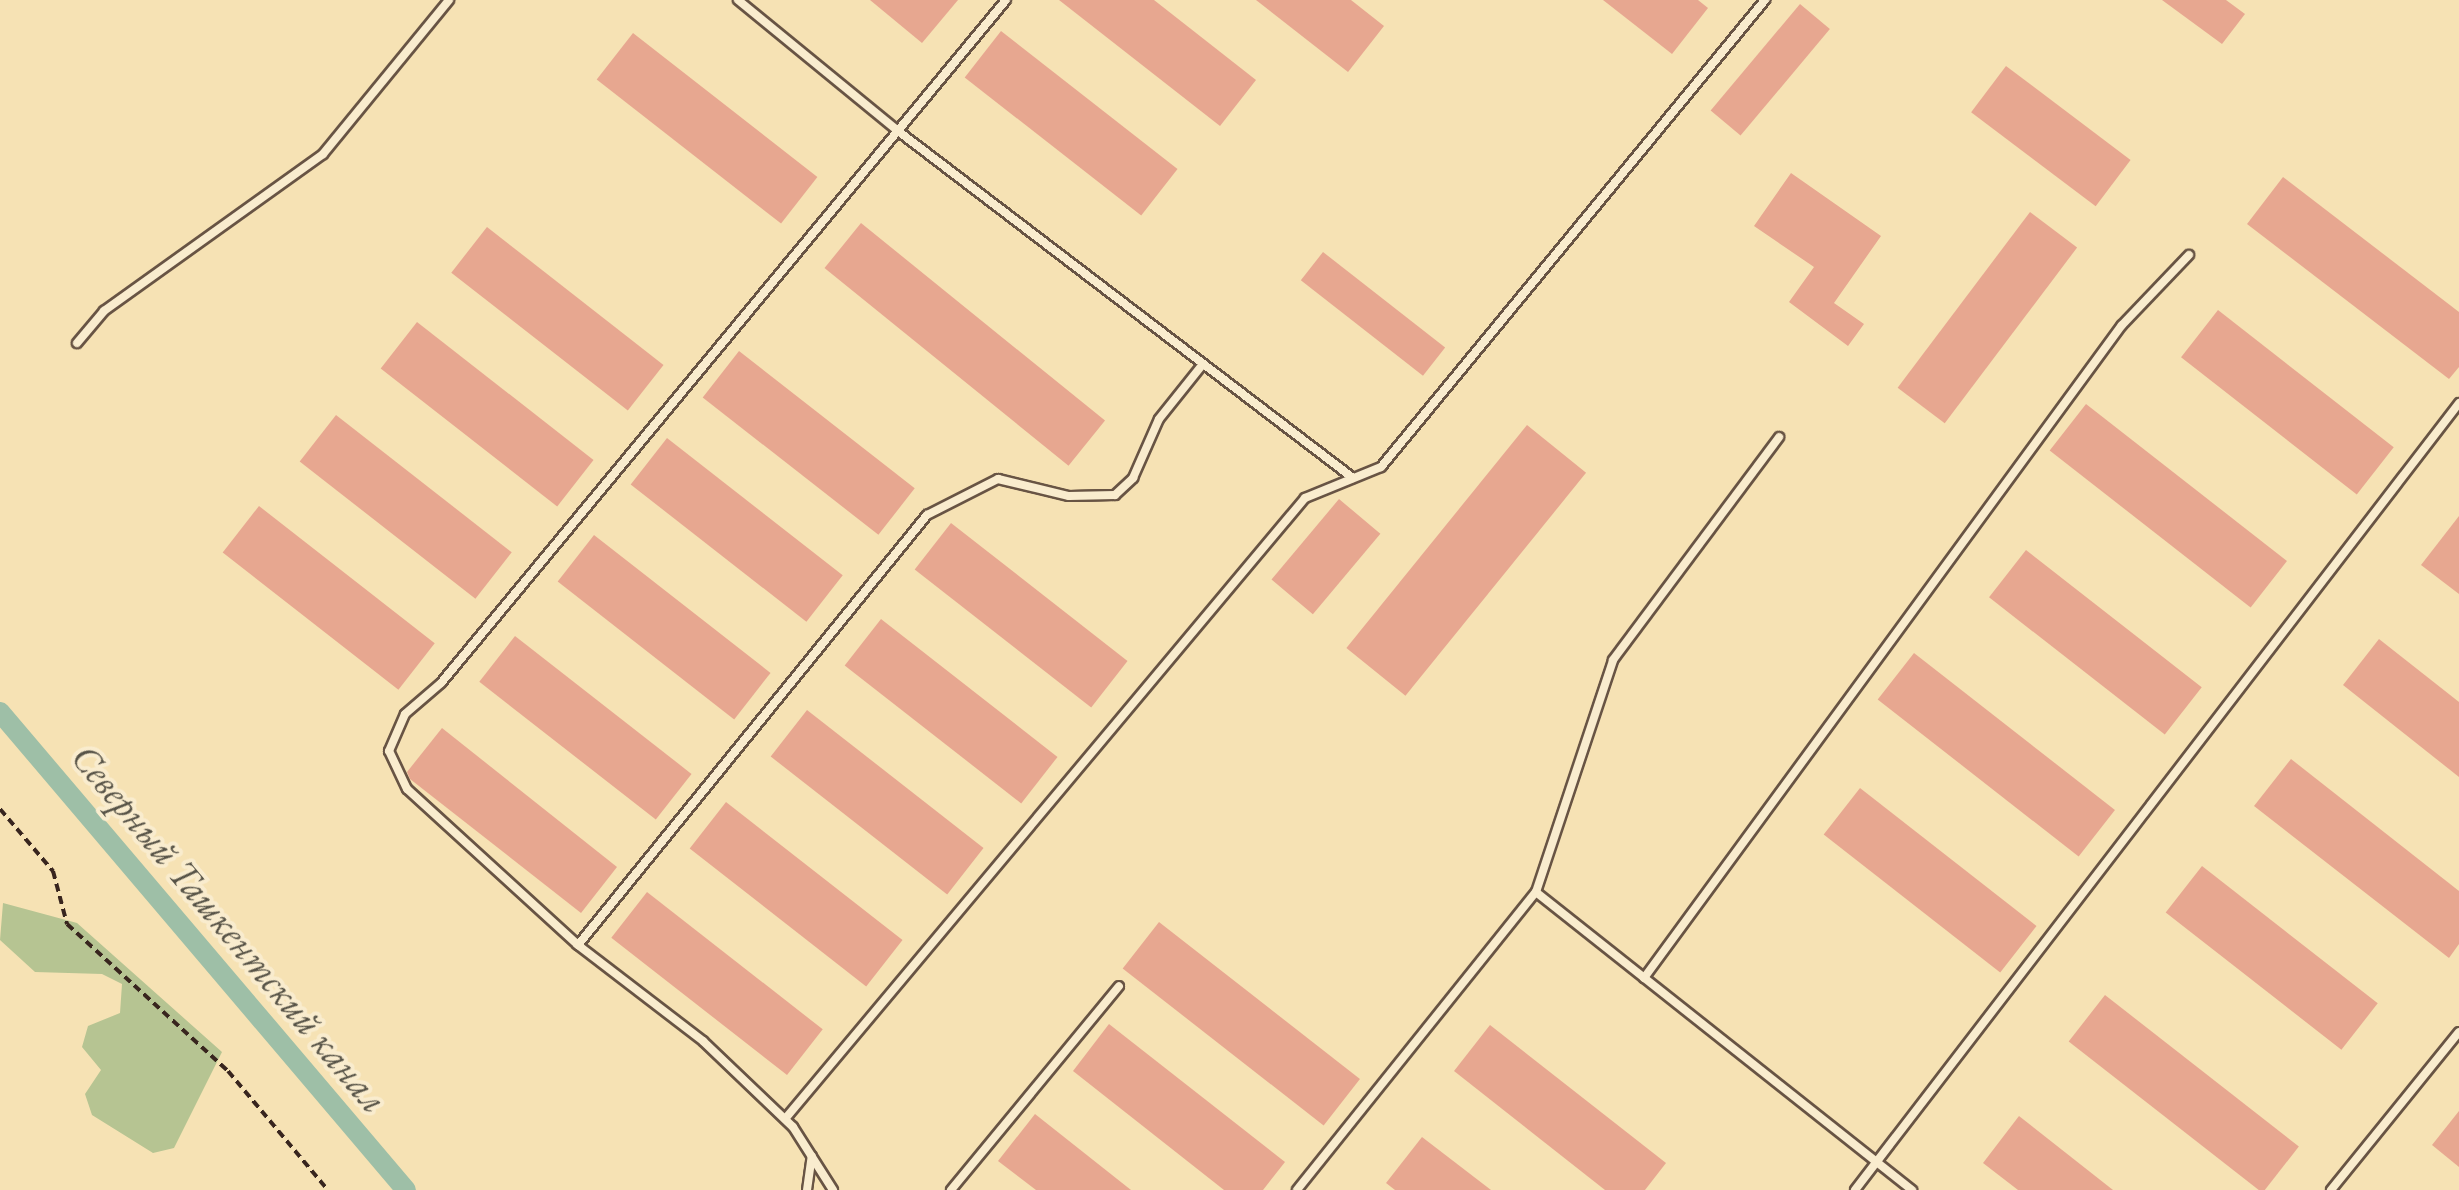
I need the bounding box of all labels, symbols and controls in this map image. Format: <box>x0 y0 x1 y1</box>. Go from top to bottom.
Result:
water label: Северный Ташкентский канал <box>62 735 398 1121</box>

